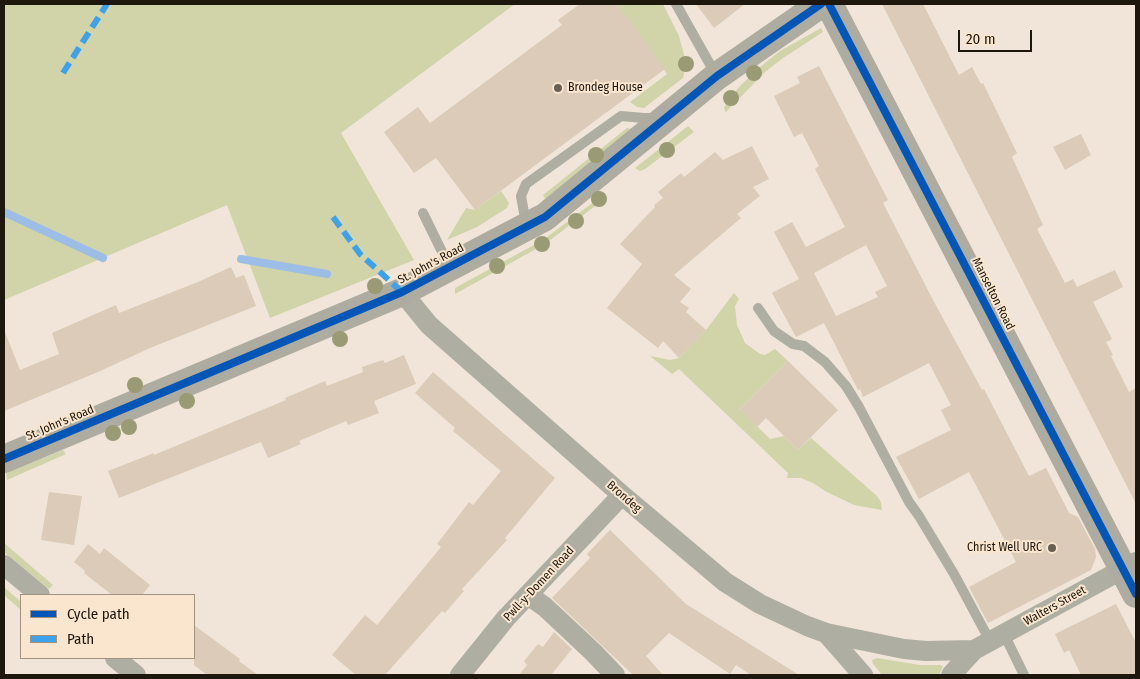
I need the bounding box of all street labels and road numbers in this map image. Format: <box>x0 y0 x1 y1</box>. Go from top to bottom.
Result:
street label: St. John's Road <box>396 241 466 287</box>
street label: Manselton Road <box>969 256 1017 332</box>
street label: St. John's Road <box>24 402 96 444</box>
street label: Brondeg <box>604 478 644 516</box>
street label: Pwll-y-Domen Road <box>501 544 577 624</box>
street label: Walters Street <box>1021 583 1089 629</box>

